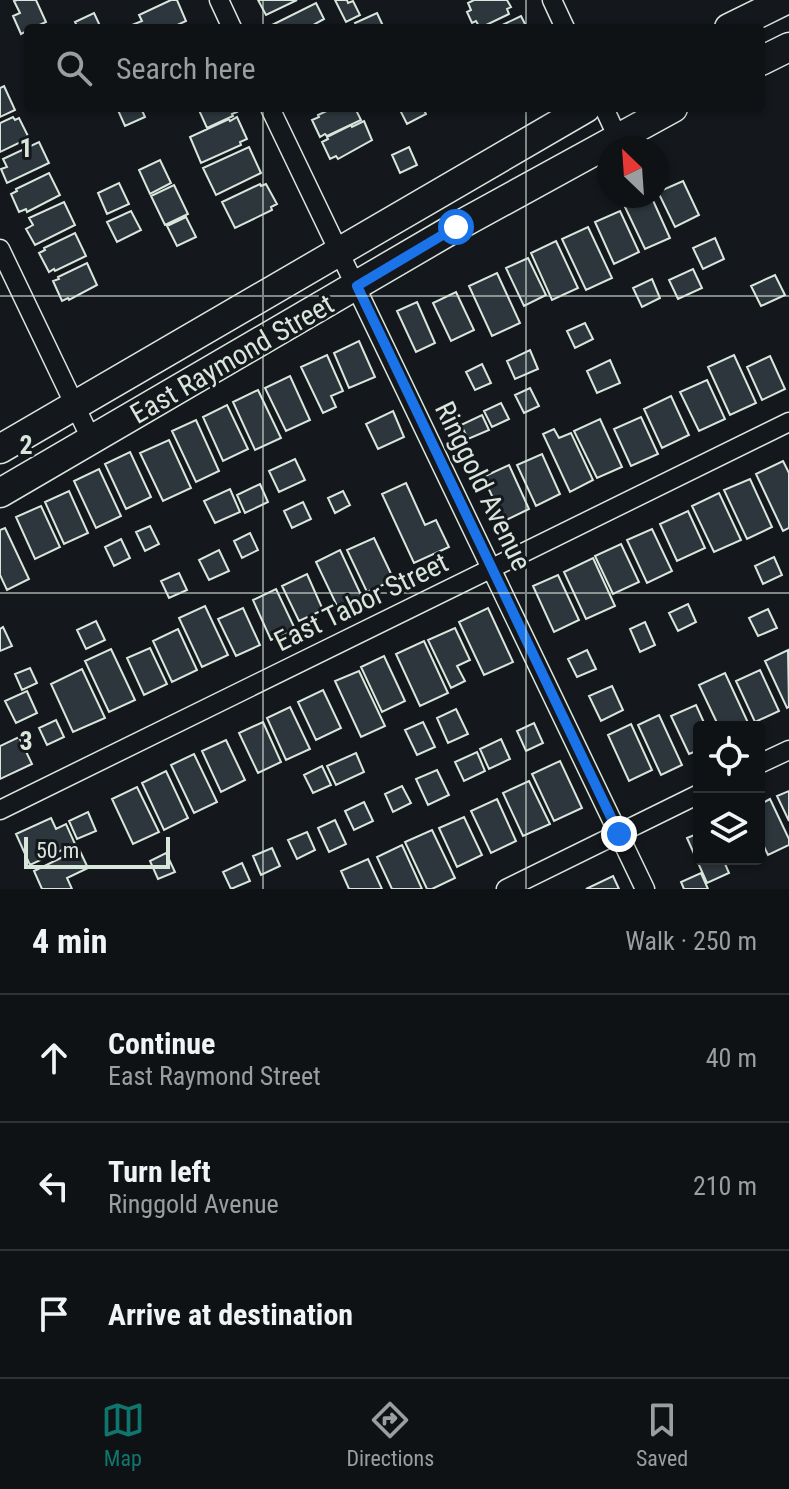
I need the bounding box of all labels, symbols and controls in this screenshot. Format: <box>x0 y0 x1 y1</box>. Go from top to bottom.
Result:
search box <box>24 24 765 112</box>
icon: search <box>52 46 96 90</box>
text: Search here <box>116 51 256 86</box>
text: 1 <box>19 133 33 163</box>
north arrow <box>597 136 669 208</box>
route start <box>438 209 474 245</box>
street label: East Raymond Street <box>125 287 339 431</box>
street label: Ringgold Avenue <box>428 396 538 576</box>
text: 2 <box>19 430 33 460</box>
street label: East Tabor Street <box>269 546 453 658</box>
map controls <box>693 721 765 865</box>
button: locate <box>693 721 765 793</box>
text: 3 <box>19 726 33 756</box>
button: layers <box>693 793 765 865</box>
route end <box>601 816 637 852</box>
scale bar <box>24 833 170 869</box>
text: 50 m <box>36 838 79 863</box>
text: 4 min <box>32 921 108 961</box>
text: Walk · 250 m <box>625 926 757 956</box>
text: Continue <box>108 1026 215 1061</box>
icon: ahead <box>32 1036 76 1080</box>
text: 40 m <box>706 1043 757 1073</box>
text: East Raymond Street <box>108 1061 321 1091</box>
text: Turn left <box>108 1154 211 1189</box>
icon: left <box>32 1164 76 1208</box>
text: 210 m <box>693 1171 757 1201</box>
text: Ringgold Avenue <box>108 1189 279 1219</box>
icon: arrive <box>32 1292 76 1336</box>
text: Arrive at destination <box>108 1297 353 1332</box>
tab: Map <box>101 1398 145 1471</box>
tab: Directions <box>346 1398 434 1471</box>
tab: Saved <box>636 1398 688 1471</box>

